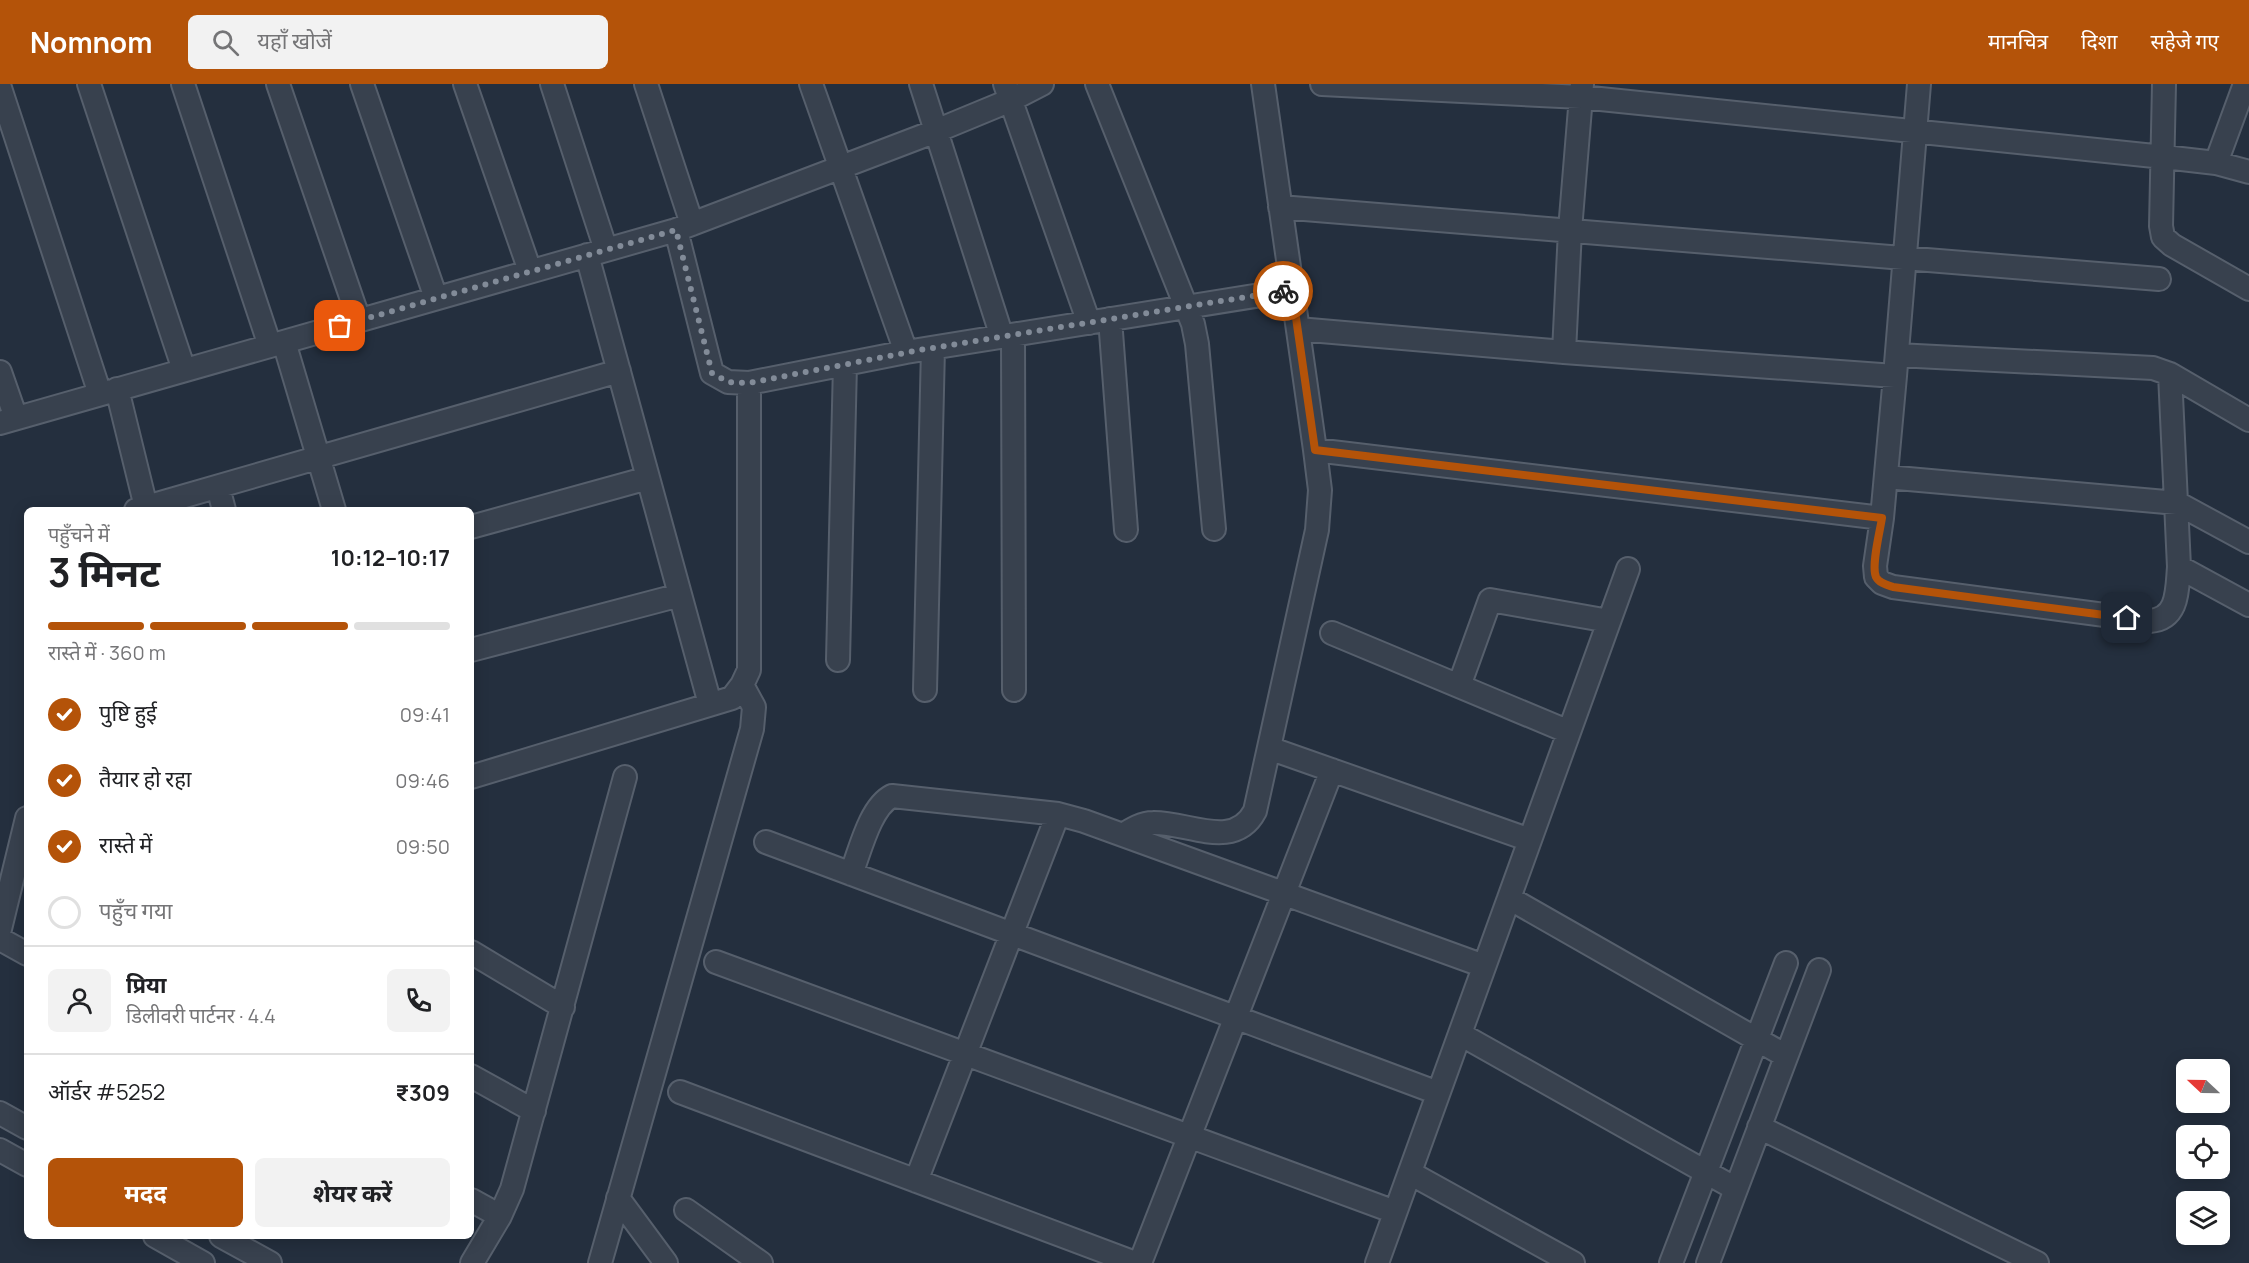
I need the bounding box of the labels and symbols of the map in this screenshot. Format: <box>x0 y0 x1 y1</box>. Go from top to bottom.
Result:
courier <box>1253 261 1313 321</box>
pin <box>314 300 365 351</box>
pin <box>2101 592 2152 643</box>
north arrow <box>2176 1059 2230 1113</box>

